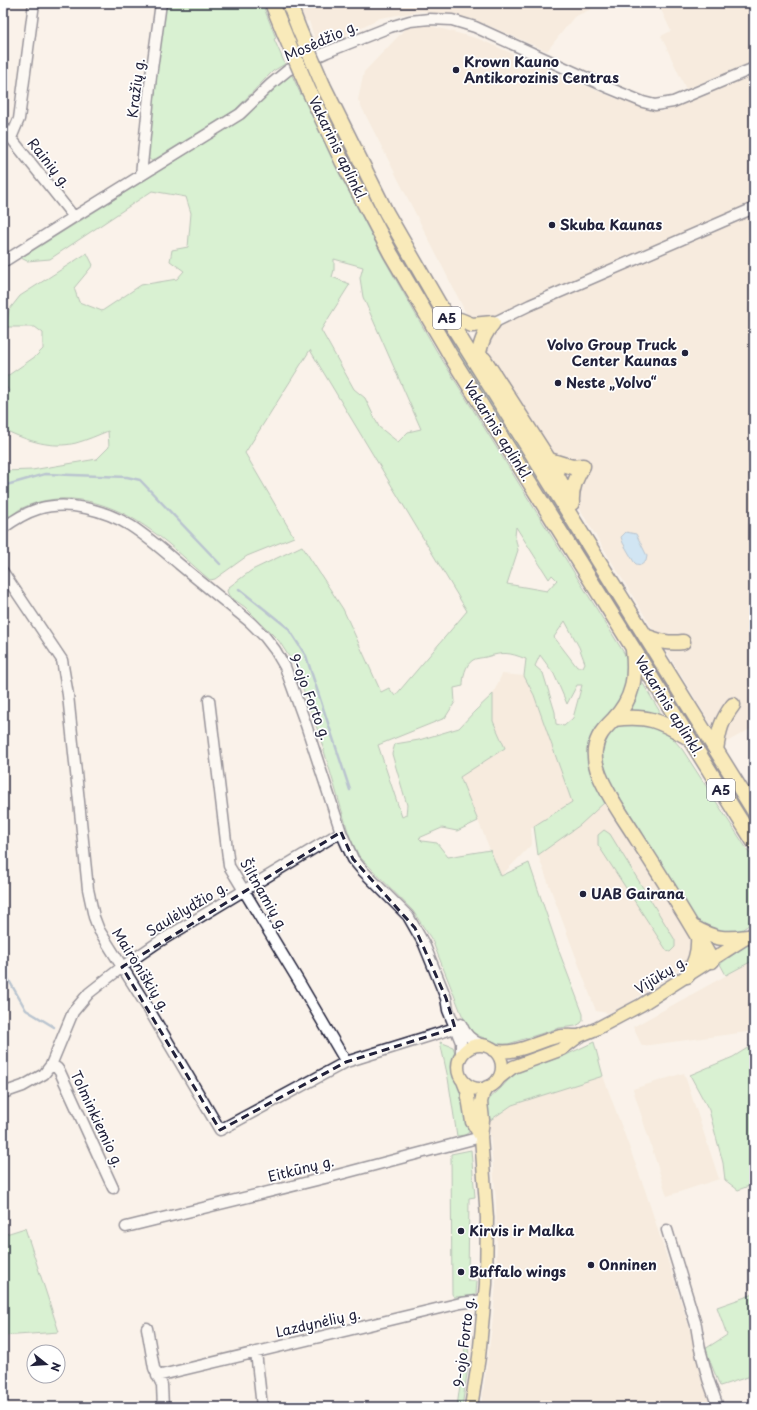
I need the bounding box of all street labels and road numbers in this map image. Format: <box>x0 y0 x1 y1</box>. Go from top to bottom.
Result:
street label: Mosėdžio g. <box>281 15 361 66</box>
street label: Kražių g. <box>121 57 150 119</box>
street label: Vakarinis aplinkl. <box>304 92 373 205</box>
street label: Rainių g. <box>23 133 76 192</box>
road number: A5 <box>433 307 461 329</box>
street label: Vakarinis aplinkl. <box>459 376 538 485</box>
street label: 9-ojo Forto g. <box>284 651 337 743</box>
street label: Vakarinis aplinkl. <box>630 651 709 760</box>
road number: A5 <box>707 779 735 801</box>
street label: Šiltnamių g. <box>235 855 294 935</box>
street label: Saulėlydžio g. <box>142 876 231 941</box>
street label: Maironiškių g. <box>107 924 176 1016</box>
street label: Vijūkų g. <box>630 950 691 999</box>
street label: Tolminkiemio g. <box>66 1067 129 1171</box>
street label: Eitkūnų g. <box>266 1150 336 1187</box>
street label: 9-ojo Forto g. <box>448 1296 479 1388</box>
street label: Lazdynėlių g. <box>273 1303 362 1342</box>

